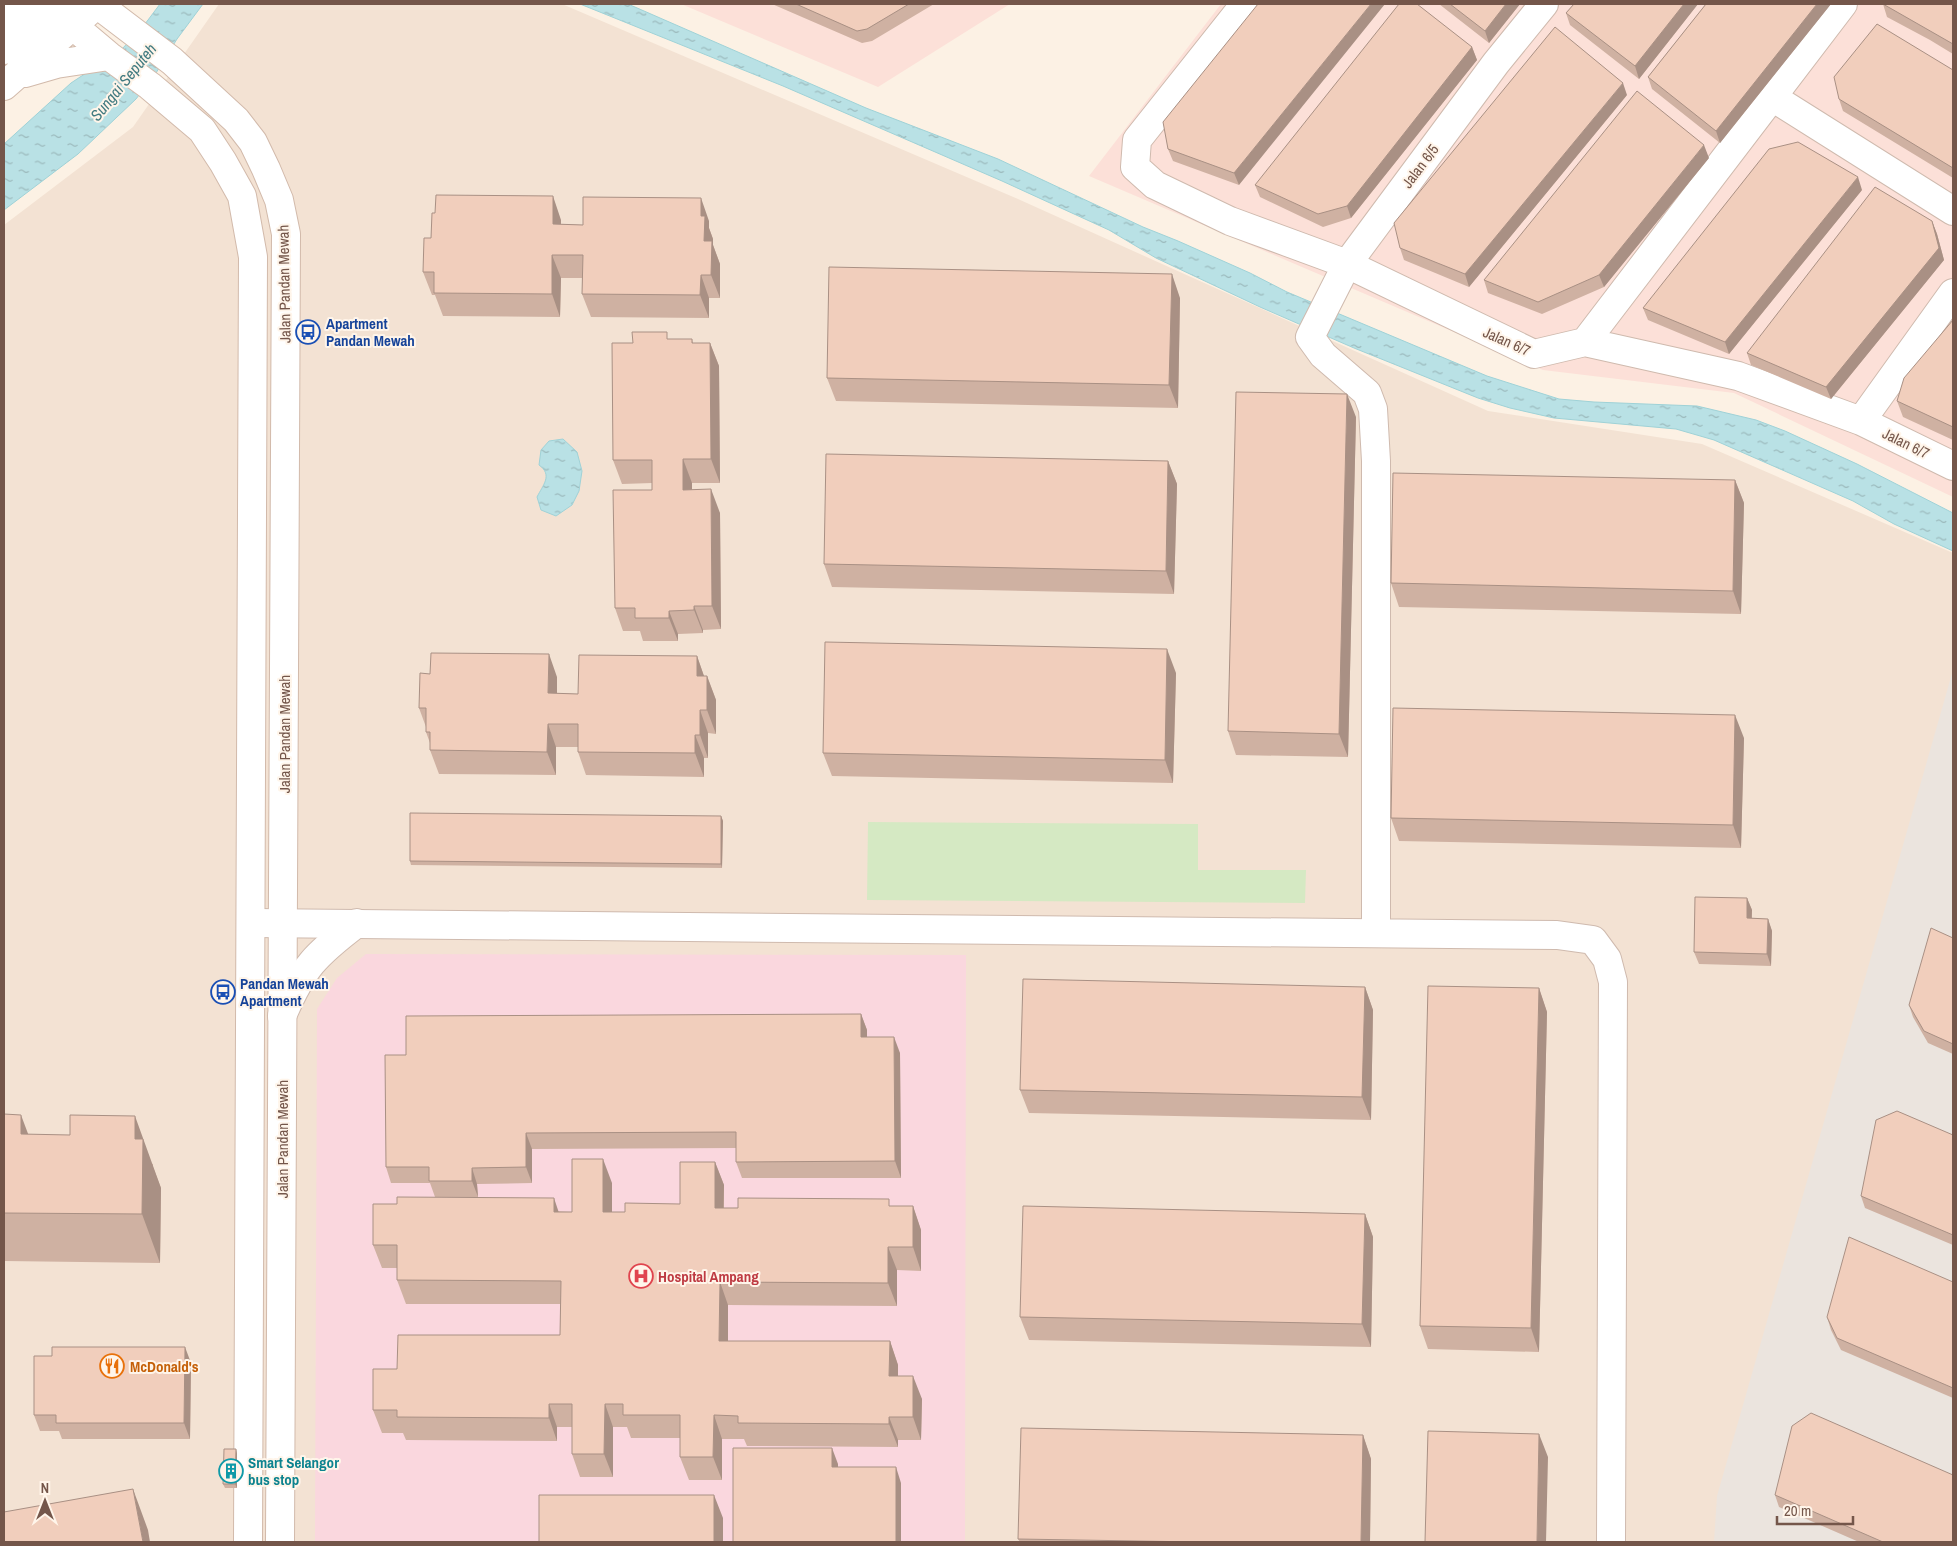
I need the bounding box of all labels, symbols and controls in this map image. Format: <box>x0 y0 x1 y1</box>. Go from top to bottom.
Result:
water label: Sungai Seputeh <box>85 39 161 125</box>
street label: Jalan 6/5 <box>1397 140 1444 192</box>
street label: Jalan Pandan Mewah <box>272 225 296 343</box>
place label: Apartment Pandan Mewah <box>326 313 415 351</box>
bus stop icon: Apartment Pandan Mewah <box>295 319 321 345</box>
street label: Jalan 6/7 <box>1480 321 1534 361</box>
street label: Jalan 6/7 <box>1879 423 1933 463</box>
street label: Jalan Pandan Mewah <box>274 675 295 793</box>
place label: Pandan Mewah Apartment <box>240 973 329 1011</box>
bus stop icon: Pandan Mewah Apartment <box>210 979 236 1005</box>
street label: Jalan Pandan Mewah <box>272 1080 293 1198</box>
hospital icon: Hospital Ampang <box>628 1263 654 1289</box>
place label: Hospital Ampang <box>658 1266 759 1287</box>
restaurant icon: McDonald's <box>99 1353 125 1379</box>
place label: McDonald's <box>130 1356 199 1377</box>
place label: Smart Selangor bus stop <box>248 1452 339 1490</box>
building icon: Smart Selangor bus stop <box>218 1458 244 1484</box>
north arrow <box>20 1476 70 1526</box>
text: N <box>41 1479 49 1497</box>
scale bar <box>1777 1494 1853 1526</box>
text: 20 m <box>1784 1500 1811 1521</box>

